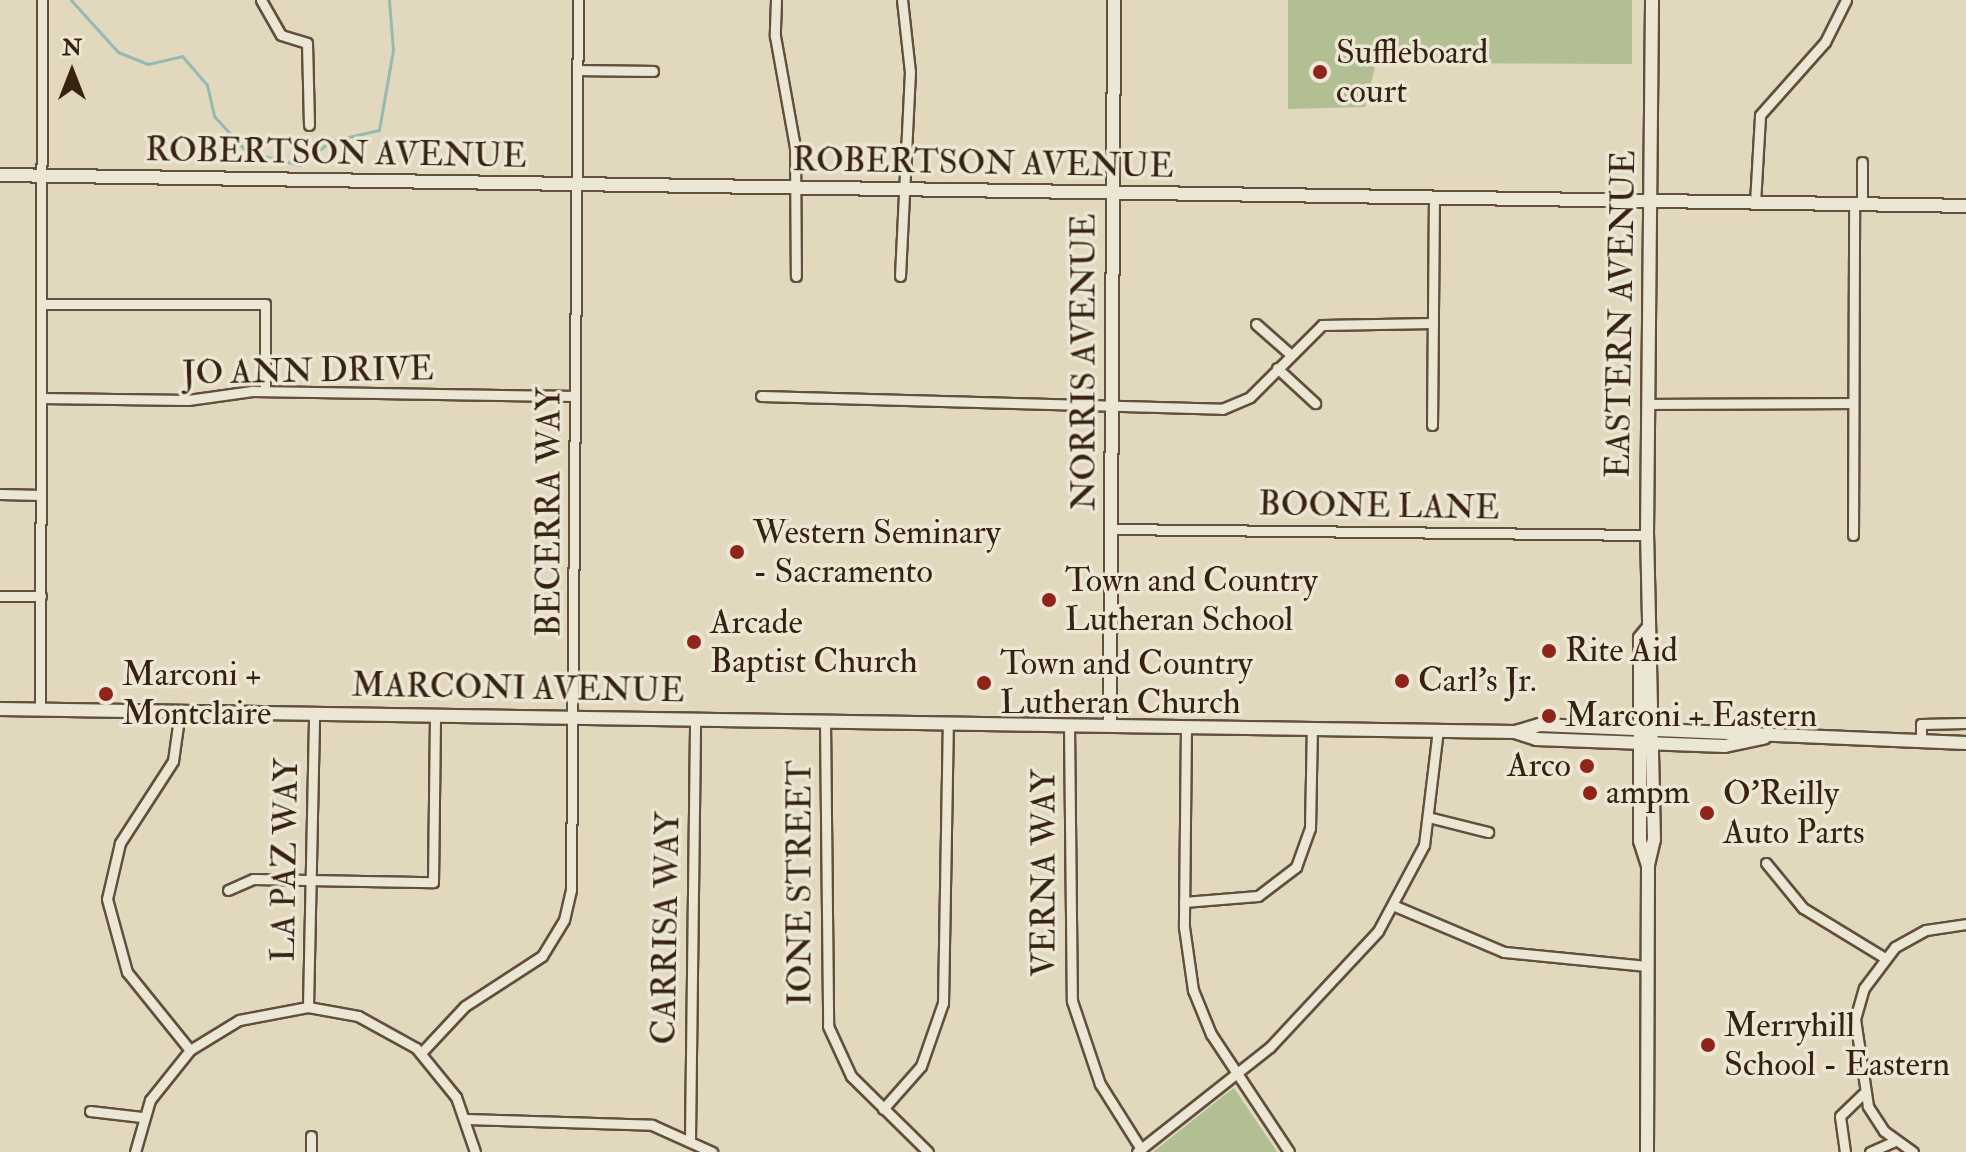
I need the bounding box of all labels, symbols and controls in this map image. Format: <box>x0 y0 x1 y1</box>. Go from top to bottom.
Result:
north arrow <box>32 32 112 112</box>
place label: Suffleboard court <box>1336 32 1488 112</box>
text: N <box>62 34 82 62</box>
marker: Suffleboard court <box>1311 63 1329 81</box>
street label: ROBERTSON AVENUE <box>145 129 527 177</box>
street label: ROBERTSON AVENUE <box>792 139 1174 187</box>
street label: EASTERN AVENUE <box>1598 150 1644 478</box>
street label: NORRIS AVENUE <box>1064 213 1104 511</box>
street label: JO ANN DRIVE <box>182 348 434 394</box>
street label: BECERRA WAY <box>529 387 569 637</box>
street label: BOONE LANE <box>1258 484 1500 528</box>
place label: Western Seminary - Sacramento <box>753 512 1001 592</box>
marker: Western Seminary - Sacramento <box>728 543 746 561</box>
place label: Town and Country Lutheran School <box>1065 560 1318 640</box>
marker: Town and Country Lutheran School <box>1040 591 1058 609</box>
place label: Arcade Baptist Church <box>710 602 918 682</box>
place label: Rite Aid <box>1565 631 1678 671</box>
marker: Arcade Baptist Church <box>685 633 703 651</box>
marker: Rite Aid <box>1540 642 1558 660</box>
place label: Town and Country Lutheran Church <box>1000 643 1253 722</box>
place label: Marconi + Montclaire <box>122 654 271 734</box>
place label: Carl's Jr. <box>1418 661 1537 701</box>
street label: MARCONI AVENUE <box>351 665 685 711</box>
marker: Carl's Jr. <box>1393 672 1411 690</box>
marker: Town and Country Lutheran Church <box>975 674 993 692</box>
marker: Marconi + Montclaire <box>97 685 115 703</box>
place label: Marconi + Eastern <box>1565 696 1817 736</box>
marker: Marconi + Eastern <box>1540 707 1558 725</box>
place label: Arco <box>1507 746 1571 786</box>
marker: Arco <box>1578 757 1596 775</box>
street label: LA PAZ WAY <box>263 758 307 962</box>
street label: IONE STREET <box>780 760 820 1006</box>
street label: VERNA WAY <box>1024 769 1064 977</box>
place label: ampm <box>1606 773 1690 813</box>
place label: O'Reilly Auto Parts <box>1723 773 1865 852</box>
marker: ampm <box>1581 784 1599 802</box>
marker: O'Reilly Auto Parts <box>1698 804 1716 822</box>
street label: CARRISA WAY <box>644 811 688 1045</box>
place label: Merryhill School - Eastern <box>1724 1005 1950 1084</box>
marker: Merryhill School - Eastern <box>1699 1036 1717 1054</box>

